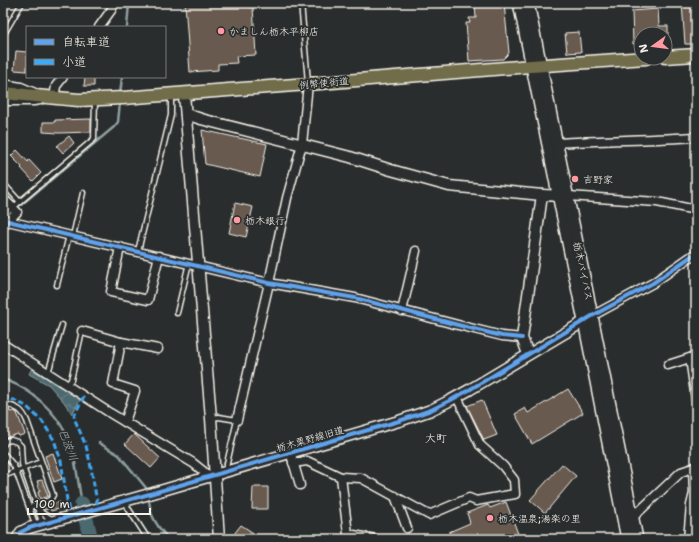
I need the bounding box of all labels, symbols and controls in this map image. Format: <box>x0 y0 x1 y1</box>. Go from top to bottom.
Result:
place label: かましん栃木平柳店 <box>229 25 319 38</box>
legend <box>26 26 166 78</box>
marker: かましん栃木平柳店 <box>216 26 226 36</box>
north arrow <box>633 26 673 66</box>
text: 自転車道 <box>62 34 110 50</box>
text: N <box>635 42 652 54</box>
text: 小道 <box>62 54 86 70</box>
street label: 例幣使街道 <box>299 74 349 92</box>
place label: 吉野家 <box>583 173 613 186</box>
marker: 吉野家 <box>570 174 580 184</box>
place label: 栃木銀行 <box>245 214 285 227</box>
marker: 栃木銀行 <box>232 215 242 225</box>
street label: 栃木バイパス <box>570 240 596 302</box>
street label: 栃木粟野線旧道 <box>275 423 345 455</box>
water label: 巴波川 <box>55 427 81 463</box>
district label: 大町 <box>425 431 447 446</box>
scale bar <box>28 490 150 516</box>
text: 100 m <box>34 496 70 512</box>
place label: 栃木温泉;湯楽の里 <box>498 512 581 525</box>
marker: 栃木温泉;湯楽の里 <box>485 513 495 523</box>

